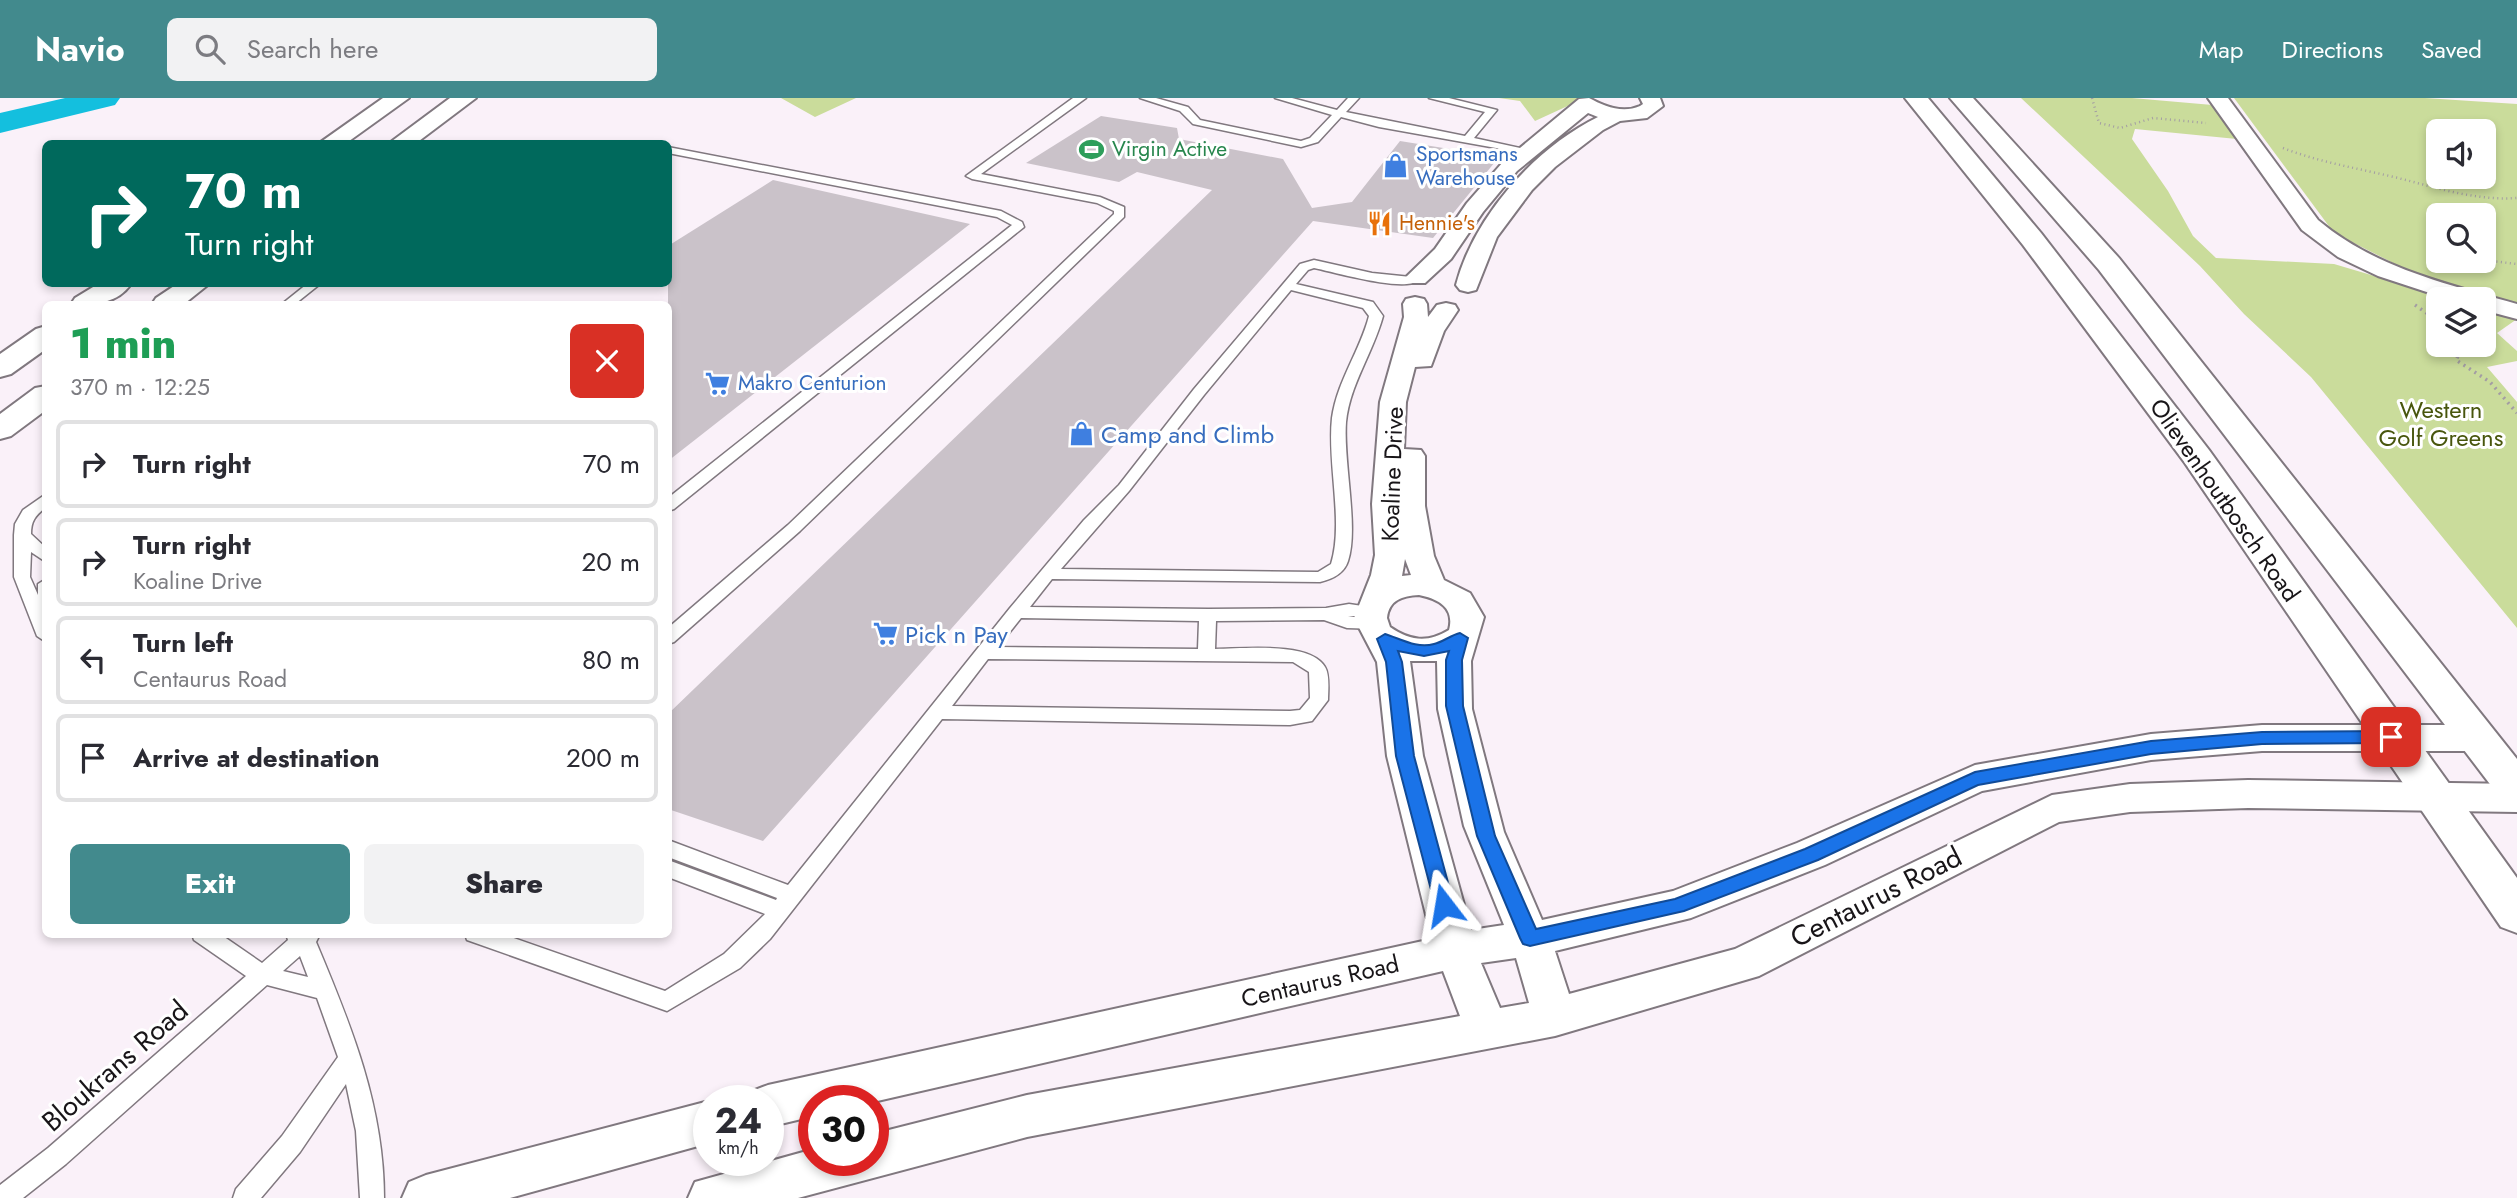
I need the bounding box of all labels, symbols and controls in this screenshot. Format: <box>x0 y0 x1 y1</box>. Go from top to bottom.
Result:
search box <box>167 18 657 81</box>
text: Navio <box>35 26 125 73</box>
icon: search <box>191 30 229 68</box>
text: Search here <box>247 30 378 68</box>
text: Map <box>2199 32 2244 67</box>
text: Directions <box>2282 32 2383 67</box>
text: Saved <box>2421 32 2482 67</box>
map controls <box>2426 119 2496 357</box>
button: sound <box>2426 119 2496 189</box>
place label: Virgin Active <box>1112 134 1227 164</box>
sports icon: Virgin Active <box>1078 135 1106 163</box>
place label: Sportsmans Warehouse <box>1416 139 1518 193</box>
shop icon: Sportsmans Warehouse <box>1382 152 1410 180</box>
text: 70 m <box>185 156 302 226</box>
icon: right <box>70 168 161 259</box>
button: search <box>2426 203 2496 273</box>
place label: Hennie's <box>1399 208 1475 238</box>
restaurant icon: Hennie's <box>1365 209 1393 237</box>
text: Turn right <box>185 221 314 267</box>
button: layers <box>2426 287 2496 357</box>
text: 1 min <box>70 313 176 374</box>
button: close <box>570 324 644 398</box>
place label: Makro Centurion <box>738 368 886 398</box>
supermarket icon: Makro Centurion <box>704 369 732 397</box>
text: 370 m · 12:25 <box>70 370 210 404</box>
street label: Olievenhoutbosch Road <box>2141 391 2309 609</box>
park label: Western Golf Greens <box>2379 392 2503 455</box>
street label: Koaline Drive <box>1372 406 1412 542</box>
place label: Camp and Climb <box>1101 417 1274 452</box>
shop icon: Camp and Climb <box>1067 420 1095 448</box>
icon: right <box>74 445 112 483</box>
text: Turn right <box>133 445 251 483</box>
text: 70 m <box>583 445 640 483</box>
text: Turn right <box>133 526 251 564</box>
icon: right <box>74 543 112 581</box>
text: 20 m <box>582 543 640 581</box>
text: Koaline Drive <box>133 564 262 598</box>
place label: Pick n Pay <box>905 617 1008 652</box>
supermarket icon: Pick n Pay <box>871 620 899 648</box>
text: Turn left <box>133 624 233 662</box>
icon: left <box>74 641 112 679</box>
text: 80 m <box>582 641 640 679</box>
text: Centaurus Road <box>133 662 287 696</box>
pin <box>2361 707 2421 767</box>
icon: arrive <box>2372 718 2410 756</box>
icon: arrive <box>74 739 112 777</box>
text: Arrive at destination <box>133 739 380 777</box>
text: 200 m <box>566 739 640 777</box>
street label: Centaurus Road <box>1783 836 1969 958</box>
button: Exit <box>70 844 350 924</box>
button: Share <box>364 844 644 924</box>
position arrow <box>1407 868 1481 942</box>
street label: Centaurus Road <box>1238 946 1402 1016</box>
street label: Bloukrans Road <box>33 991 197 1141</box>
speed limit sign: 30 <box>798 1085 889 1176</box>
text: 24 <box>715 1096 762 1146</box>
text: km/h <box>718 1135 759 1161</box>

